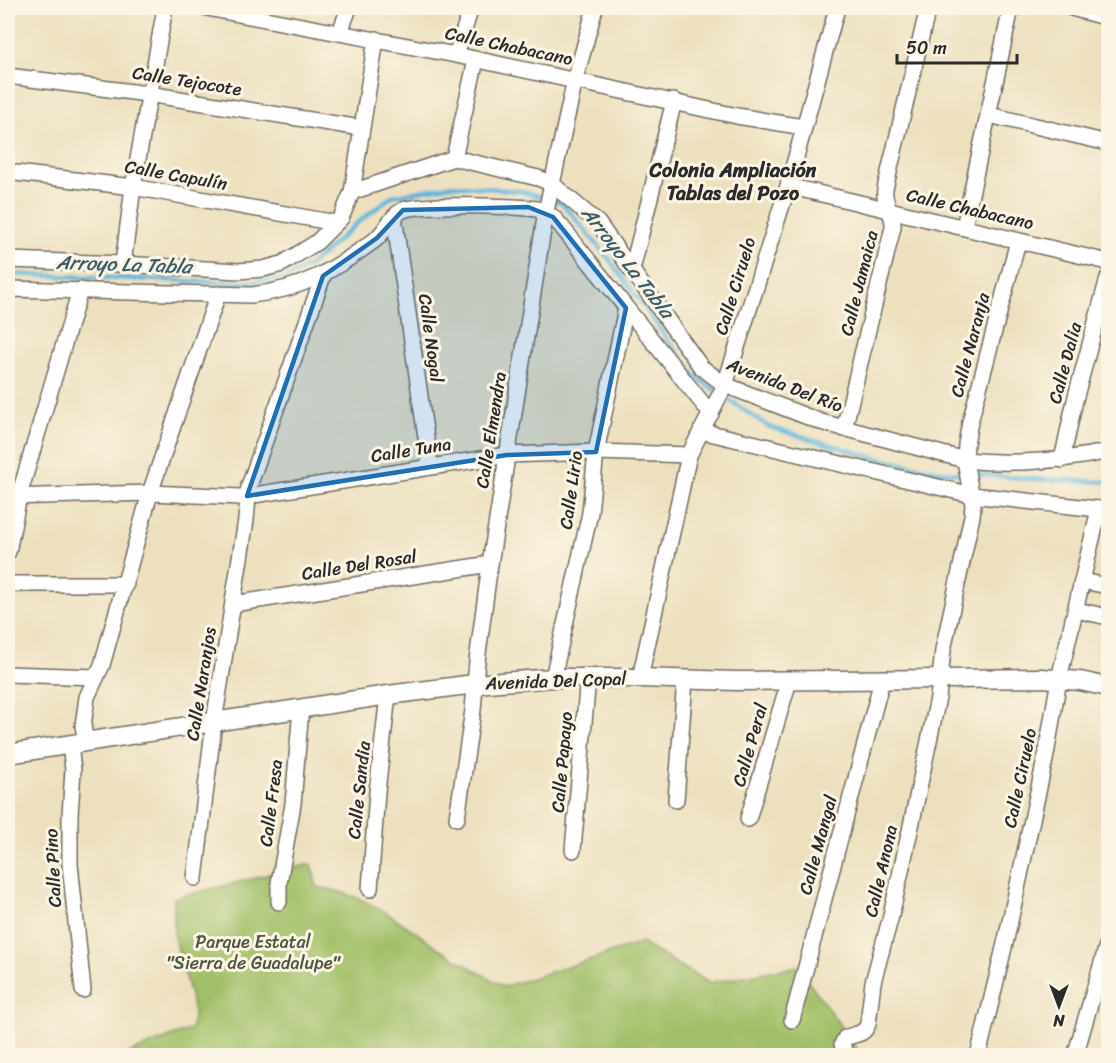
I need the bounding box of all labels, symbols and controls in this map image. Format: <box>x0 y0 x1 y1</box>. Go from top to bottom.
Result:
street label: Calle Chabacano <box>442 17 576 75</box>
scale bar <box>897 27 1017 65</box>
text: 50 m <box>906 32 947 64</box>
street label: Calle Tejocote <box>130 57 244 105</box>
street label: Calle Capulín <box>122 150 230 200</box>
district label: Colonia Ampliación Tablas del Pozo <box>649 153 817 211</box>
street label: Calle Chabacano <box>903 179 1037 239</box>
water label: Arroyo La Tabla <box>572 197 685 329</box>
street label: Calle Jamaica <box>830 227 888 339</box>
street label: Calle Ciruelo <box>705 233 765 339</box>
water label: Arroyo La Tabla <box>55 245 195 284</box>
street label: Calle Naranja <box>941 288 1000 401</box>
street label: Calle Nogal <box>409 292 453 385</box>
street label: Calle Dalia <box>1039 318 1091 407</box>
street label: Avenida Del Río <box>721 348 848 422</box>
street label: Calle Elmendra <box>466 369 516 491</box>
street label: Calle Tuna <box>369 428 453 472</box>
street label: Calle Lirio <box>550 449 592 531</box>
street label: Calle Del Rosal <box>299 540 420 590</box>
street label: Calle Naranjos <box>176 624 226 743</box>
street label: Avenida Del Copal <box>484 663 628 699</box>
street label: Calle Peral <box>723 699 777 790</box>
street label: Calle Papayo <box>542 710 582 814</box>
street label: Calle Ciruelo <box>994 725 1046 831</box>
street label: Calle Sandia <box>338 739 380 840</box>
street label: Calle Fresa <box>250 758 292 848</box>
street label: Calle Mangal <box>789 791 847 898</box>
street label: Calle Anona <box>855 822 907 920</box>
street label: Calle Pino <box>35 828 71 908</box>
park label: Parque Estatal "Sierra de Guadalupe" <box>166 926 341 979</box>
north arrow <box>1029 976 1089 1036</box>
text: N <box>1053 1006 1066 1035</box>

